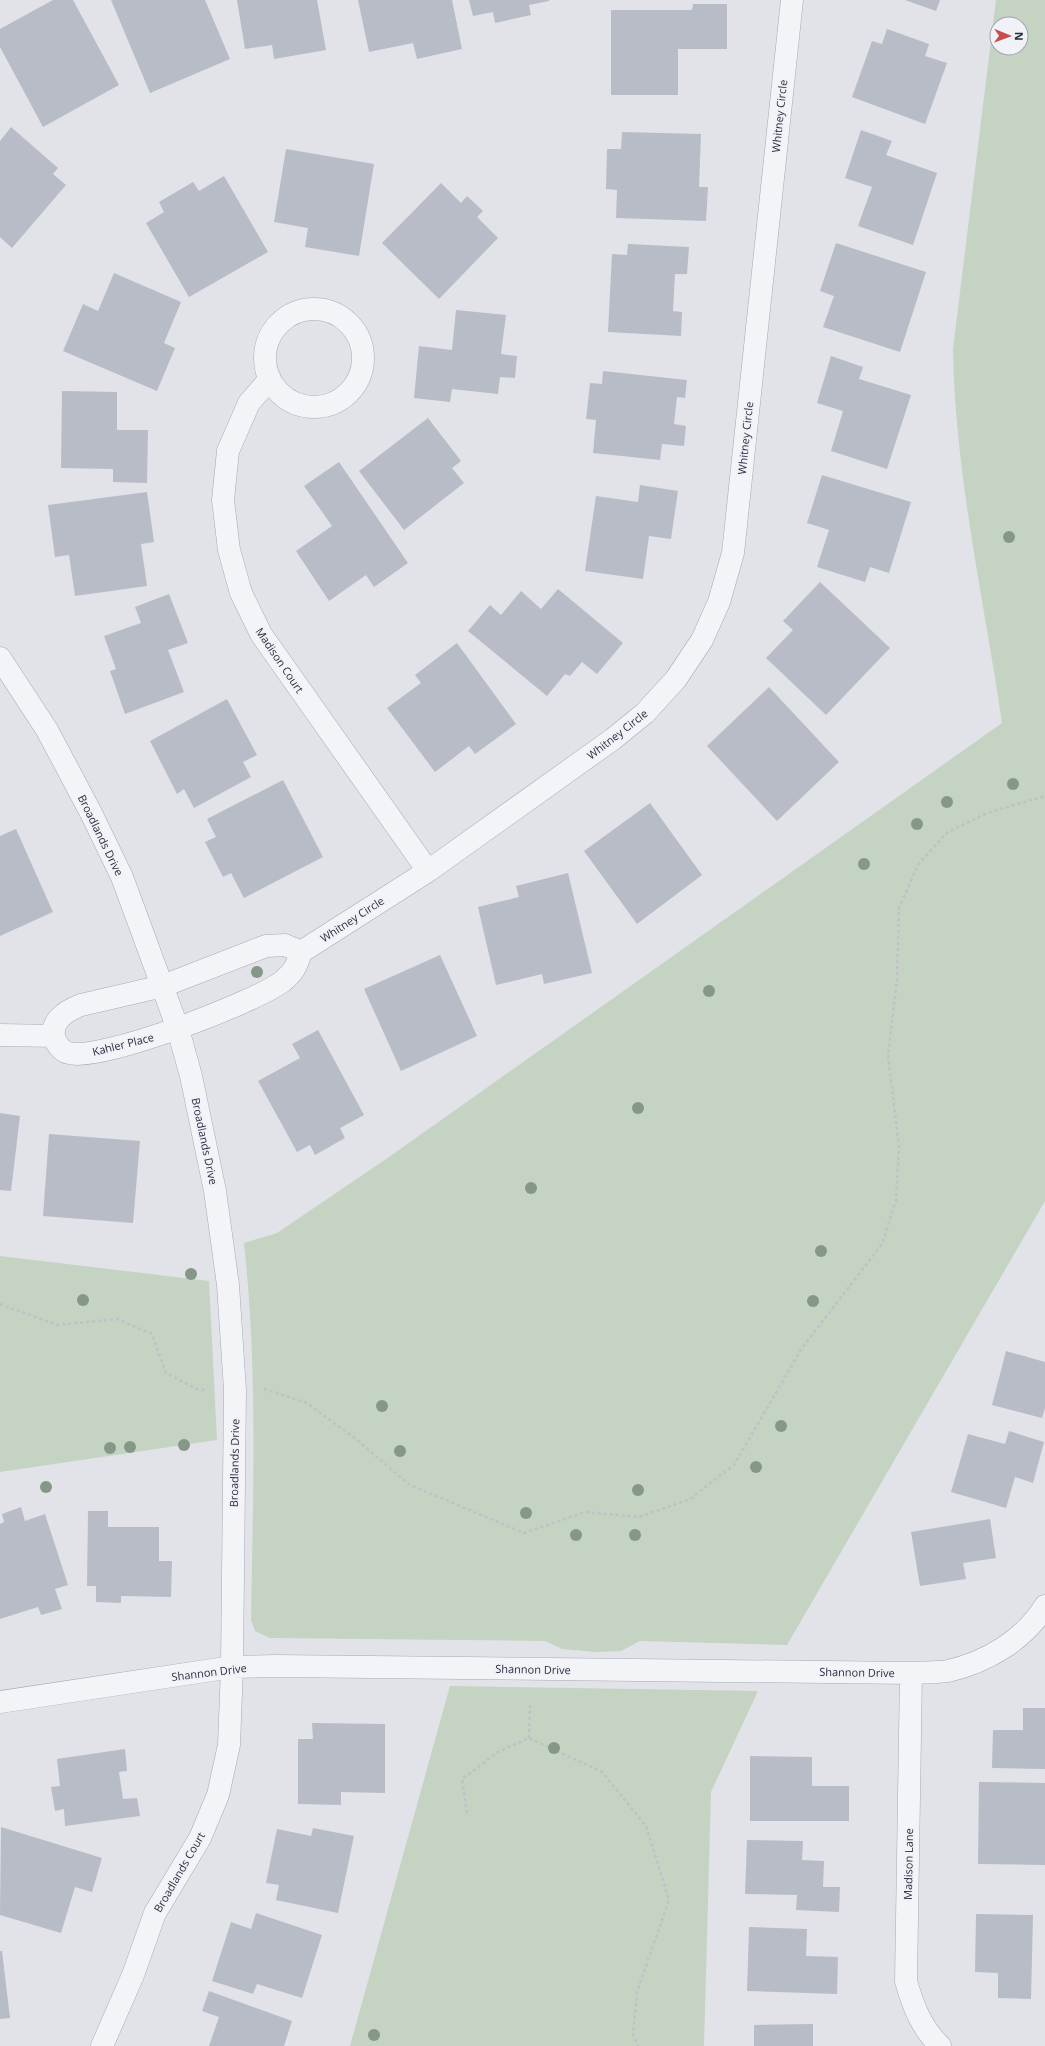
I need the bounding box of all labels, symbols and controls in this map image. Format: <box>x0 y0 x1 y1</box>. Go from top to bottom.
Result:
north arrow <box>989 16 1029 56</box>
text: N <box>1012 32 1027 41</box>
street label: Whitney Circle <box>768 79 790 153</box>
street label: Whitney Circle <box>734 401 756 475</box>
street label: Madison Court <box>253 624 307 696</box>
street label: Whitney Circle <box>583 706 651 762</box>
street label: Broadlands Drive <box>75 792 127 878</box>
street label: Whitney Circle <box>317 893 387 945</box>
street label: Kahler Place <box>91 1029 155 1059</box>
street label: Broadlands Drive <box>188 1096 222 1186</box>
street label: Broadlands Drive <box>226 1419 242 1507</box>
street label: Shannon Drive <box>171 1660 247 1684</box>
street label: Shannon Drive <box>495 1661 571 1677</box>
street label: Shannon Drive <box>819 1664 895 1680</box>
street label: Madison Lane <box>900 1828 916 1900</box>
street label: Broadlands Court <box>150 1829 208 1915</box>

